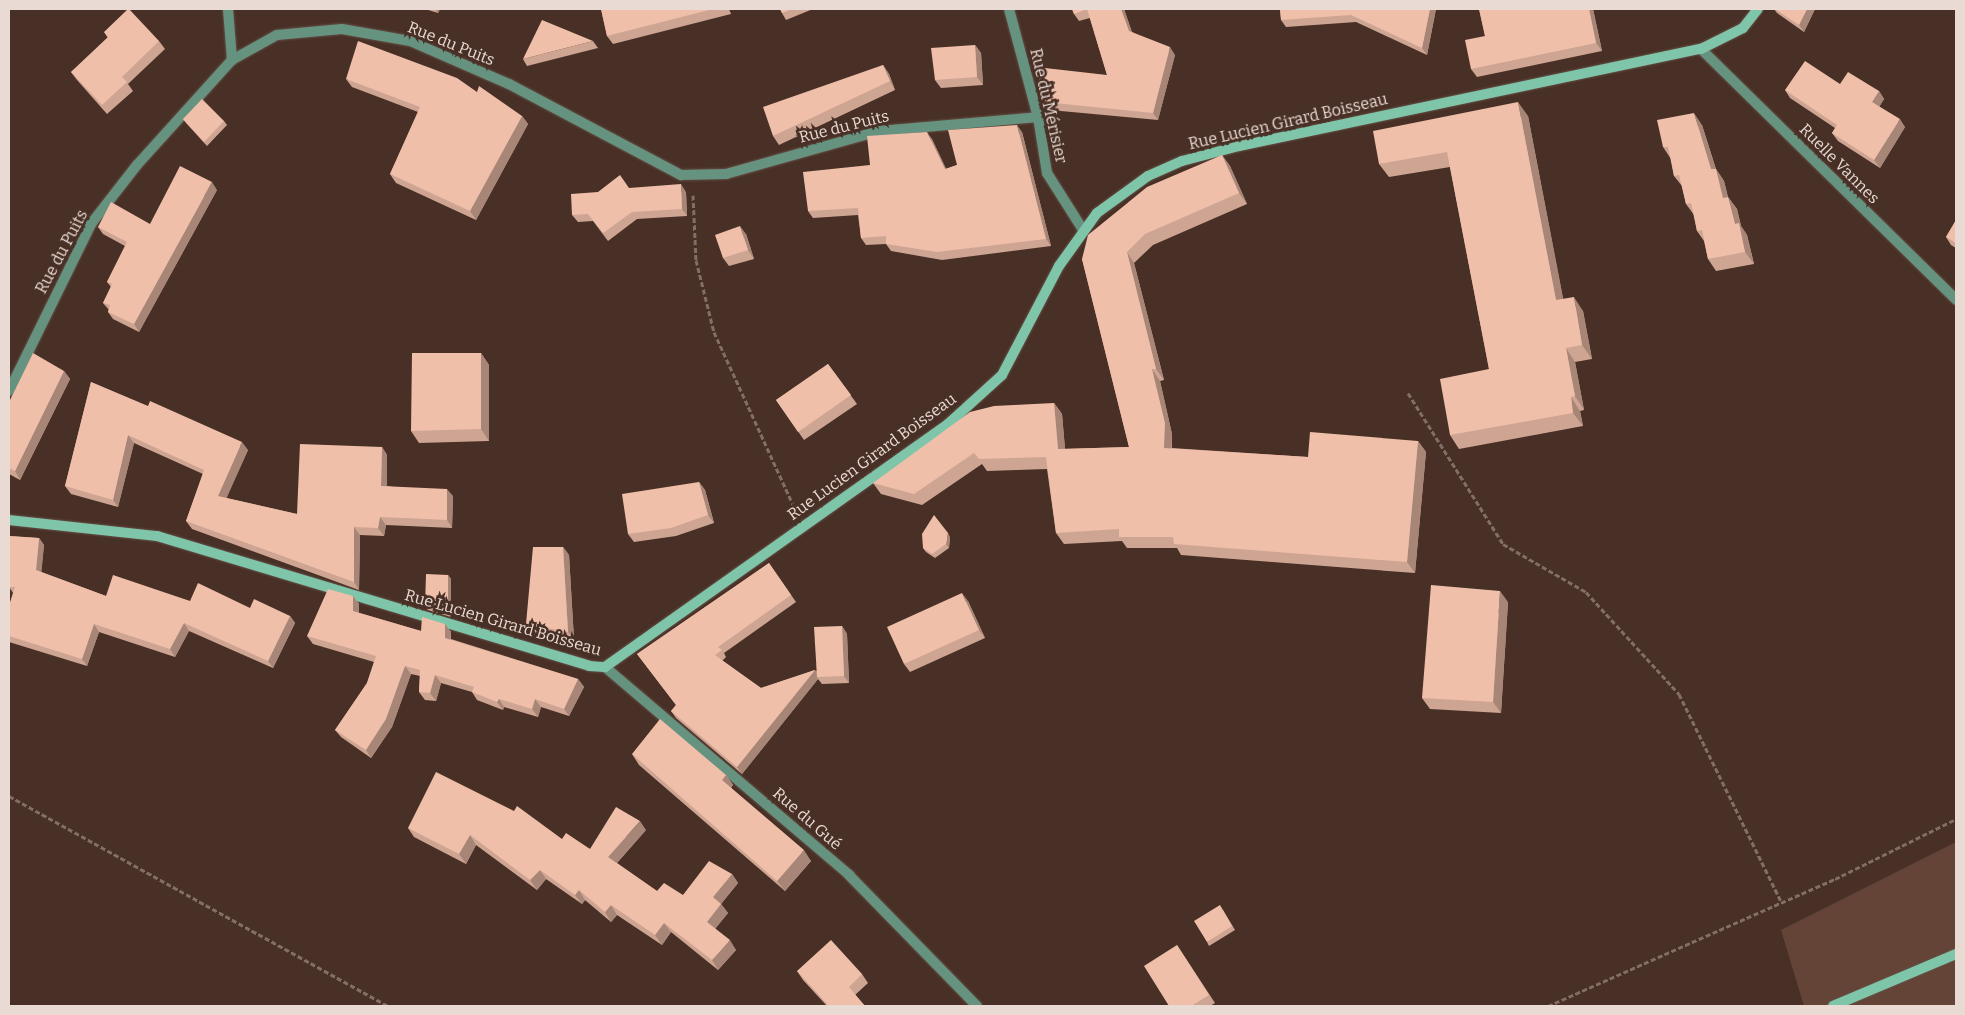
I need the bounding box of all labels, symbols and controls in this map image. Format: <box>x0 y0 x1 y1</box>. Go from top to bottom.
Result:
street label: Rue du Puits <box>405 18 497 70</box>
street label: Rue du Mérisier <box>1025 47 1071 165</box>
street label: Rue Lucien Girard Boisseau <box>1187 90 1389 154</box>
street label: Rue du Puits <box>797 107 891 147</box>
street label: Ruelle Vannes <box>1795 120 1883 208</box>
street label: Rue du Puits <box>32 207 92 297</box>
street label: Rue Lucien Girard Boisseau <box>784 389 960 525</box>
street label: Rue Lucien Girard Boisseau <box>403 586 603 660</box>
street label: Rue du Gué <box>769 784 845 854</box>

